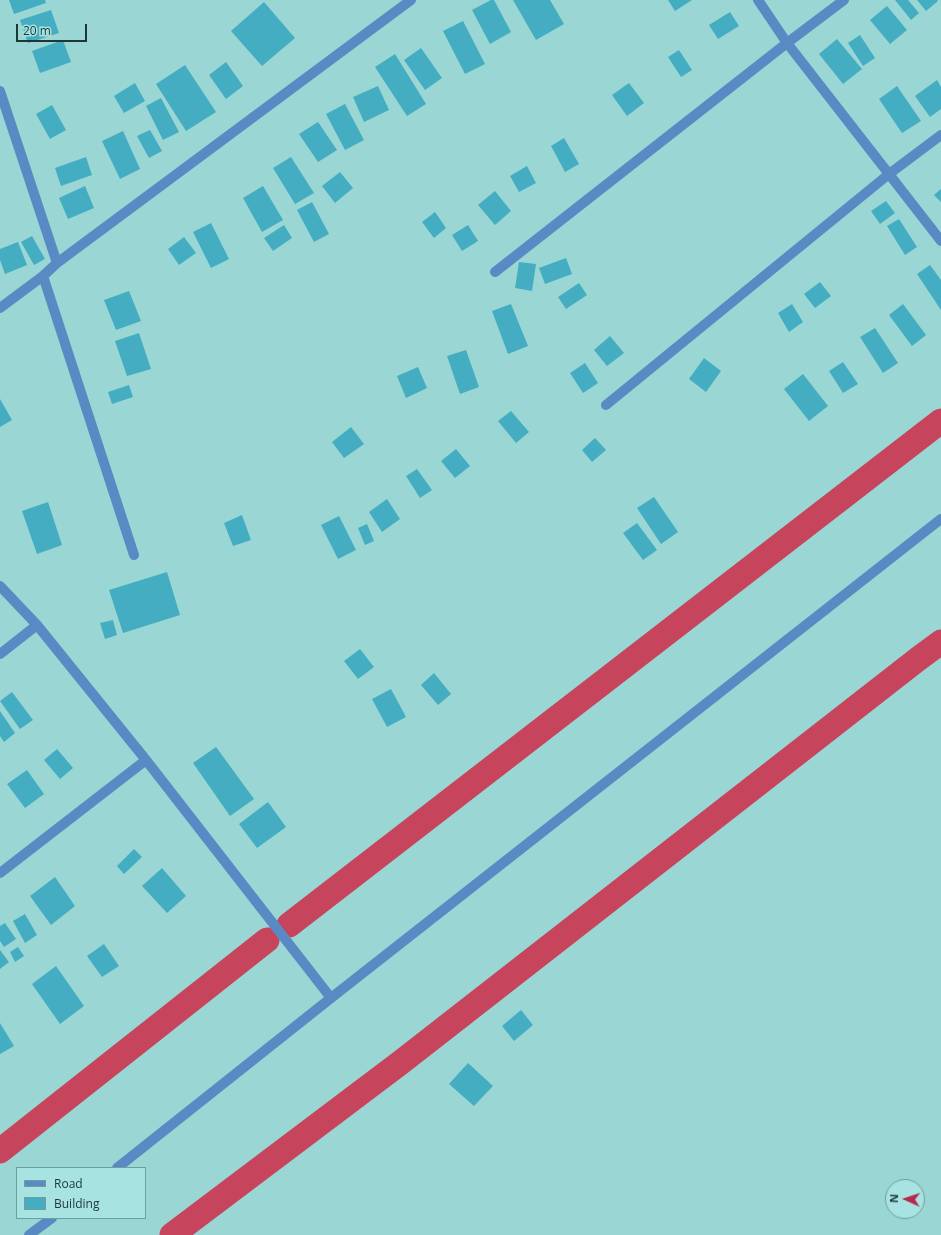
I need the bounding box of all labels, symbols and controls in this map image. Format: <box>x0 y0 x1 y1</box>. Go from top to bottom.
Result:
scale bar <box>18 16 89 42</box>
text: 20 m <box>23 22 51 39</box>
legend <box>16 1167 146 1219</box>
text: Road <box>54 1175 83 1192</box>
north arrow <box>885 1179 925 1219</box>
text: N <box>886 1194 901 1203</box>
text: Building <box>54 1195 99 1212</box>

